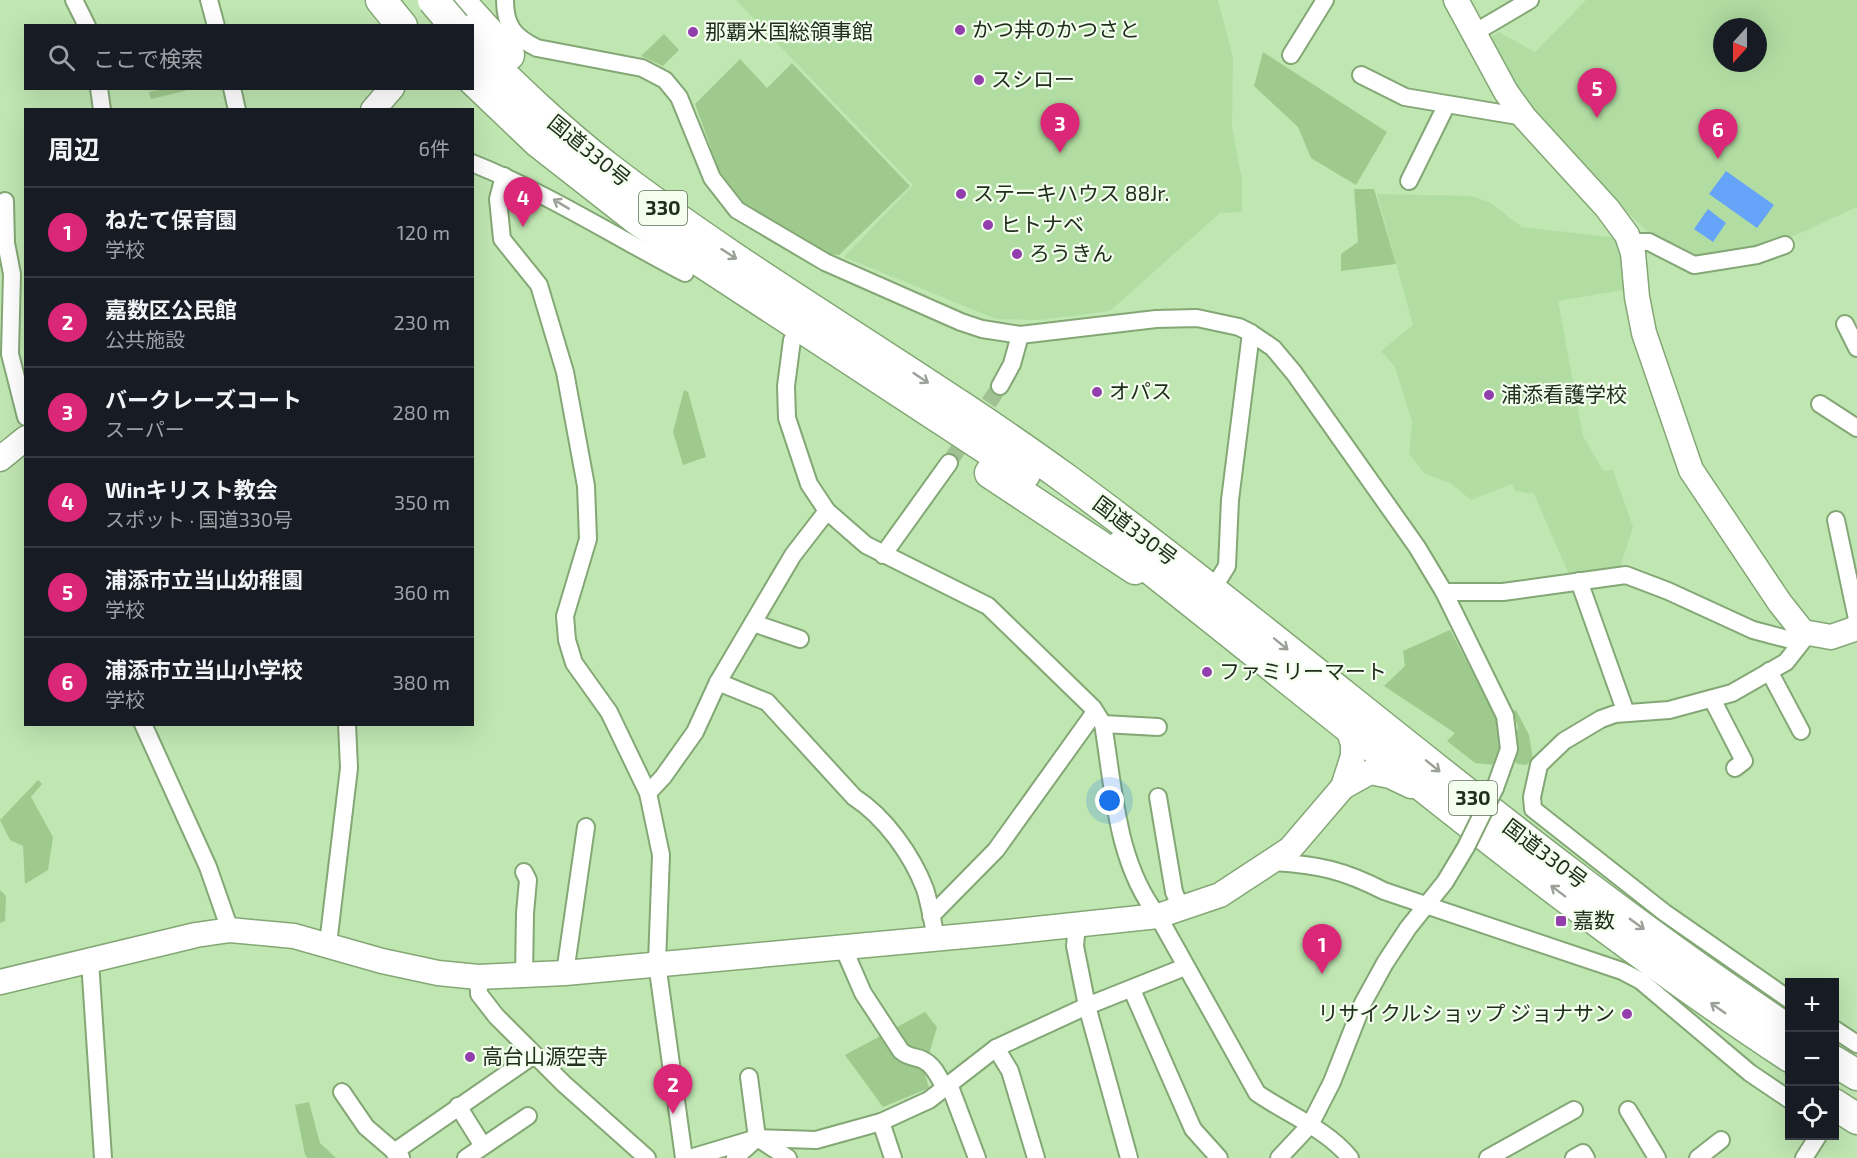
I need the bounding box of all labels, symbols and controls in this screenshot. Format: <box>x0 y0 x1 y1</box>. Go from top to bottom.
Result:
place label: かつ丼のかつさと <box>972 16 1140 41</box>
place label: 那覇米国総領事館 <box>705 18 873 43</box>
north arrow <box>1713 18 1767 72</box>
marker: かつ丼のかつさと <box>953 23 967 37</box>
search box <box>24 24 474 90</box>
marker: 那覇米国総領事館 <box>686 25 700 39</box>
icon: search <box>45 41 78 74</box>
text: ここで検索 <box>93 45 203 71</box>
place label: スシロー <box>991 66 1075 91</box>
pin: 5 <box>1578 68 1616 118</box>
marker: スシロー <box>972 73 986 87</box>
pin: 3 <box>1040 104 1080 153</box>
street label: 国道330号 <box>544 109 636 191</box>
pin: 6 <box>1698 110 1738 159</box>
text: 周辺 <box>48 133 100 164</box>
text: 6件 <box>419 136 450 160</box>
pin: 4 <box>504 178 542 227</box>
place label: ステーキハウス 88Jr. <box>973 180 1169 205</box>
marker: ステーキハウス 88Jr. <box>954 187 968 201</box>
road number: 330 <box>639 191 687 225</box>
one-way arrow <box>553 197 570 209</box>
text: ねたて保育園 <box>105 206 237 232</box>
place label: ヒトナベ <box>1000 211 1084 236</box>
marker: ヒトナベ <box>981 218 995 232</box>
text: 1 <box>63 220 72 244</box>
text: 120 m <box>397 220 450 244</box>
text: 学校 <box>105 237 145 261</box>
place label: ろうきん <box>1029 240 1113 265</box>
marker: ろうきん <box>1010 247 1024 261</box>
one-way arrow <box>720 248 737 260</box>
text: 嘉数区公民館 <box>105 296 237 322</box>
text: 2 <box>62 310 73 334</box>
text: 230 m <box>394 310 450 334</box>
text: 公共施設 <box>105 327 185 351</box>
one-way arrow <box>913 372 929 384</box>
place label: オパス <box>1109 378 1172 403</box>
place label: 浦添看護学校 <box>1501 381 1627 406</box>
marker: オパス <box>1090 385 1104 399</box>
text: バークレーズコート <box>105 386 302 412</box>
marker: 浦添看護学校 <box>1482 388 1496 402</box>
text: 3 <box>62 400 73 424</box>
text: 280 m <box>393 400 450 424</box>
text: スーパー <box>105 417 185 441</box>
text: Winキリスト教会 <box>105 476 278 502</box>
text: 4 <box>61 490 74 514</box>
text: 350 m <box>394 490 450 514</box>
street label: 国道330号 <box>1089 490 1183 570</box>
text: スポット · 国道330号 <box>105 507 293 531</box>
text: 浦添市立当山幼稚園 <box>105 566 303 592</box>
text: 5 <box>62 580 73 604</box>
text: 360 m <box>393 580 450 604</box>
text: 学校 <box>105 597 145 621</box>
one-way arrow <box>1273 638 1289 651</box>
text: 浦添市立当山小学校 <box>105 656 303 682</box>
place label: ファミリーマート <box>1219 658 1387 683</box>
marker: ファミリーマート <box>1200 665 1214 679</box>
text: 6 <box>62 670 73 694</box>
text: 380 m <box>393 670 450 694</box>
text: 学校 <box>105 687 145 711</box>
one-way arrow <box>1425 760 1441 773</box>
road number: 330 <box>1449 781 1497 815</box>
your location <box>1095 786 1124 815</box>
street label: 国道330号 <box>1499 813 1593 893</box>
one-way arrow <box>1550 885 1566 898</box>
place label: 嘉数 <box>1573 907 1615 932</box>
marker: 嘉数 <box>1554 914 1568 928</box>
one-way arrow <box>1629 918 1645 930</box>
pin: 1 <box>1302 924 1342 974</box>
map controls <box>1785 978 1839 1140</box>
button: + <box>1785 978 1839 1032</box>
place label: リサイクルショップ ジョナサン <box>1317 1000 1615 1025</box>
one-way arrow <box>1711 1002 1727 1014</box>
marker: リサイクルショップ ジョナサン <box>1620 1007 1634 1021</box>
button: − <box>1785 1032 1839 1086</box>
place label: 高台山源空寺 <box>482 1043 608 1068</box>
marker: 高台山源空寺 <box>463 1050 477 1064</box>
pin: 2 <box>654 1064 692 1114</box>
button: locate <box>1785 1086 1839 1140</box>

